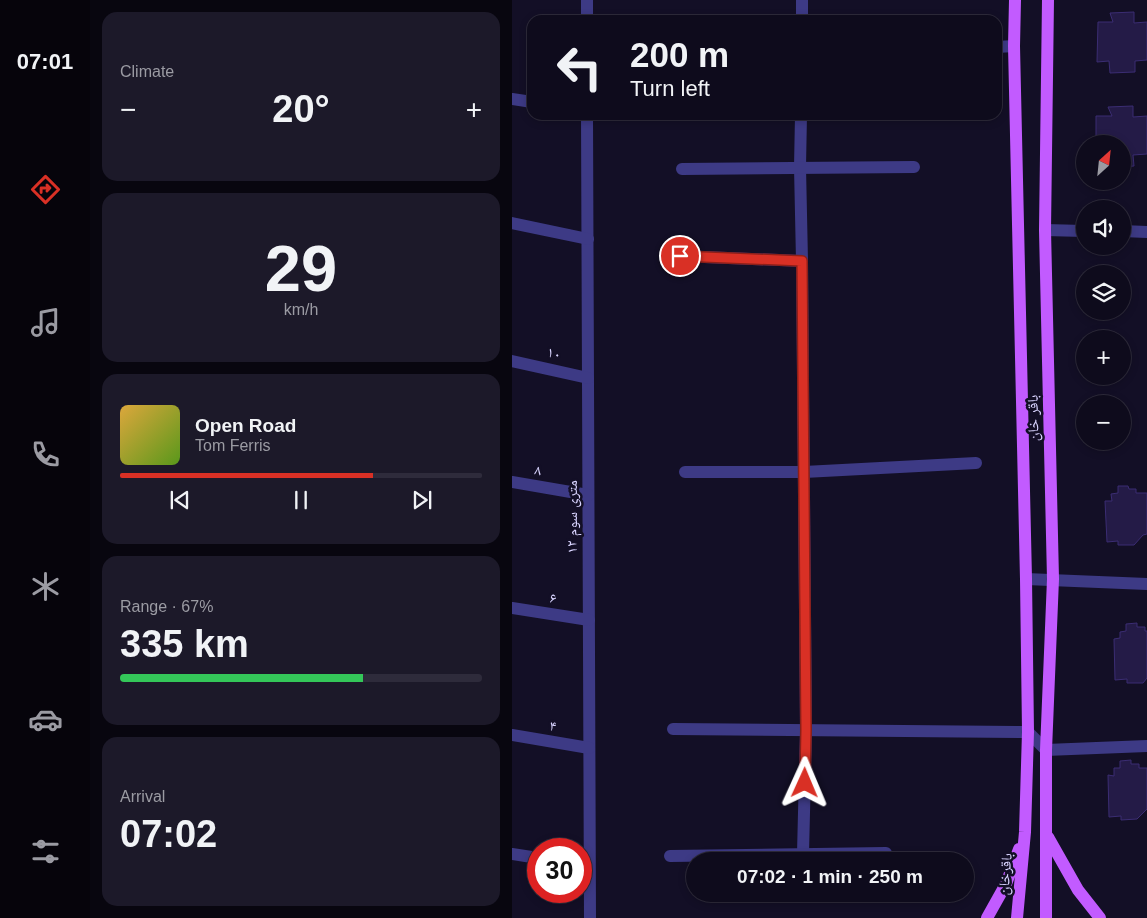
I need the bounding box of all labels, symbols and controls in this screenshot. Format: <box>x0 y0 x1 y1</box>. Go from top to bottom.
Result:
icon: left <box>547 35 612 100</box>
text: 200 m <box>630 35 729 74</box>
text: 07:01 <box>17 49 73 74</box>
text: Climate <box>120 63 174 80</box>
text: Turn left <box>630 76 710 101</box>
text: 20° <box>272 88 330 130</box>
text: − <box>120 94 136 125</box>
text: + <box>466 94 482 125</box>
north arrow <box>1076 135 1131 190</box>
map controls <box>1076 135 1131 450</box>
icon: directions <box>28 172 63 207</box>
button: sound <box>1076 200 1131 255</box>
text: 29 <box>265 232 337 305</box>
pin <box>659 235 701 277</box>
icon: arrive <box>666 242 694 270</box>
button: layers <box>1076 265 1131 320</box>
text: km/h <box>284 301 318 318</box>
icon: music <box>28 305 63 340</box>
button: + <box>1076 330 1131 385</box>
street label: ۱۰ <box>546 343 562 362</box>
street label: باقر خان <box>1024 395 1043 441</box>
button: − <box>1076 395 1131 450</box>
text: Open Road <box>195 415 296 436</box>
icon: phone <box>28 437 63 472</box>
text: Tom Ferris <box>195 437 271 454</box>
street label: ۸ <box>533 461 543 478</box>
street label: ۱۲ متری سوم <box>563 480 582 554</box>
icon: previous <box>166 486 194 514</box>
icon: pause <box>287 486 315 514</box>
icon: next <box>408 486 436 514</box>
icon: climate <box>28 569 63 604</box>
street label: ۶ <box>548 589 558 606</box>
text: Range · 67% <box>120 598 213 615</box>
text: 335 km <box>120 623 249 665</box>
icon: car <box>28 702 63 737</box>
street label: ۴ <box>548 717 558 735</box>
position arrow <box>778 756 830 808</box>
text: Arrival <box>120 788 165 805</box>
text: 07:02 <box>120 813 217 855</box>
icon: filters <box>28 834 63 869</box>
speed limit sign: 30 <box>527 838 592 903</box>
street label: باقرخان <box>994 852 1017 896</box>
text: 07:02 · 1 min · 250 m <box>737 866 923 887</box>

